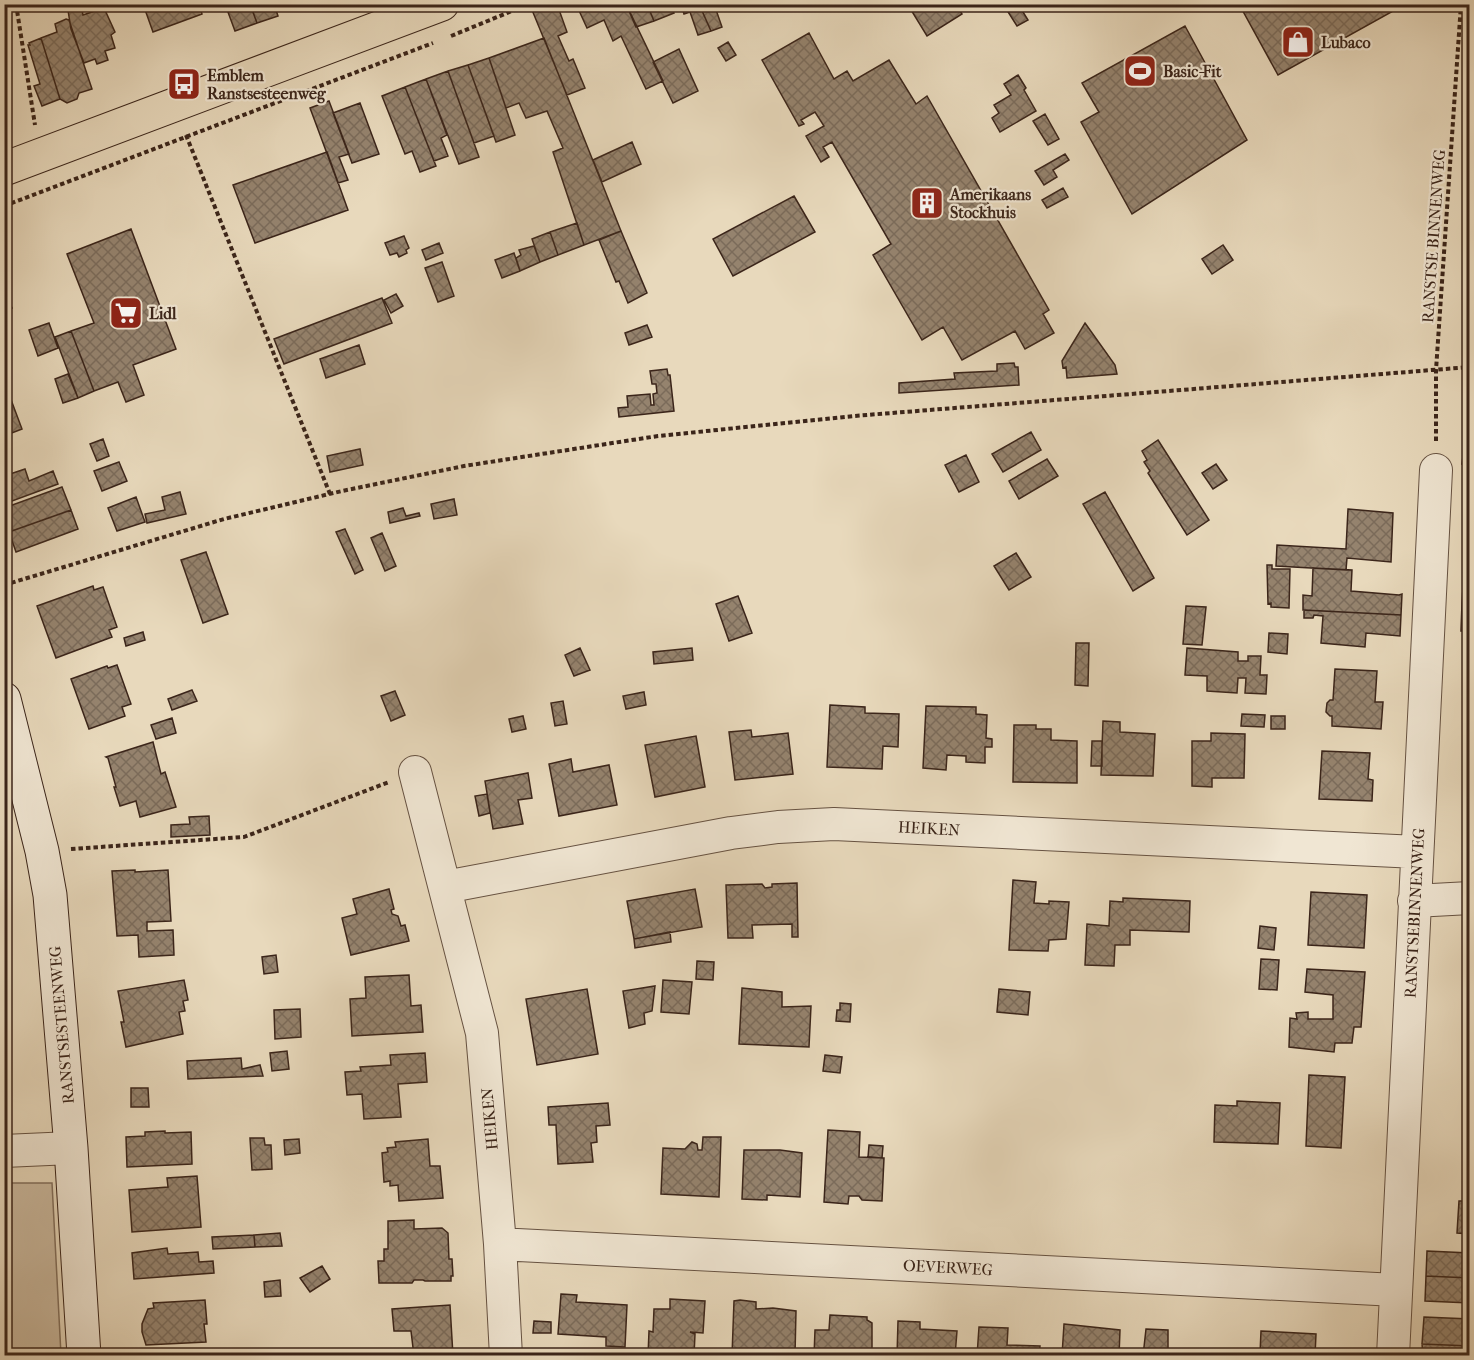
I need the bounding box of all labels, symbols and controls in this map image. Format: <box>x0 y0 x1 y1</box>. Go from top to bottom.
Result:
shop icon: Lubaco <box>1280 24 1316 60</box>
place label: Lubaco <box>1321 33 1371 52</box>
sports icon: Basic-Fit <box>1122 53 1158 89</box>
place label: Basic-Fit <box>1163 62 1222 81</box>
bus stop icon: Emblem Ranstsesteenweg <box>166 66 202 102</box>
place label: Emblem Ranstsesteenweg <box>207 66 326 104</box>
street label: RANSTSE BINNENWEG <box>1418 149 1449 324</box>
building icon: Amerikaans Stockhuis <box>909 185 945 221</box>
place label: Amerikaans Stockhuis <box>949 185 1031 222</box>
supermarket icon: Lidl <box>108 295 144 331</box>
place label: Lidl <box>149 304 177 323</box>
street label: HEIKEN <box>897 817 961 840</box>
street label: RANSTSEBINNENWEG <box>1401 827 1428 999</box>
street label: RANSTSESTEENWEG <box>45 945 78 1105</box>
street label: HEIKEN <box>477 1087 502 1151</box>
street label: OEVERWEG <box>903 1256 993 1279</box>

